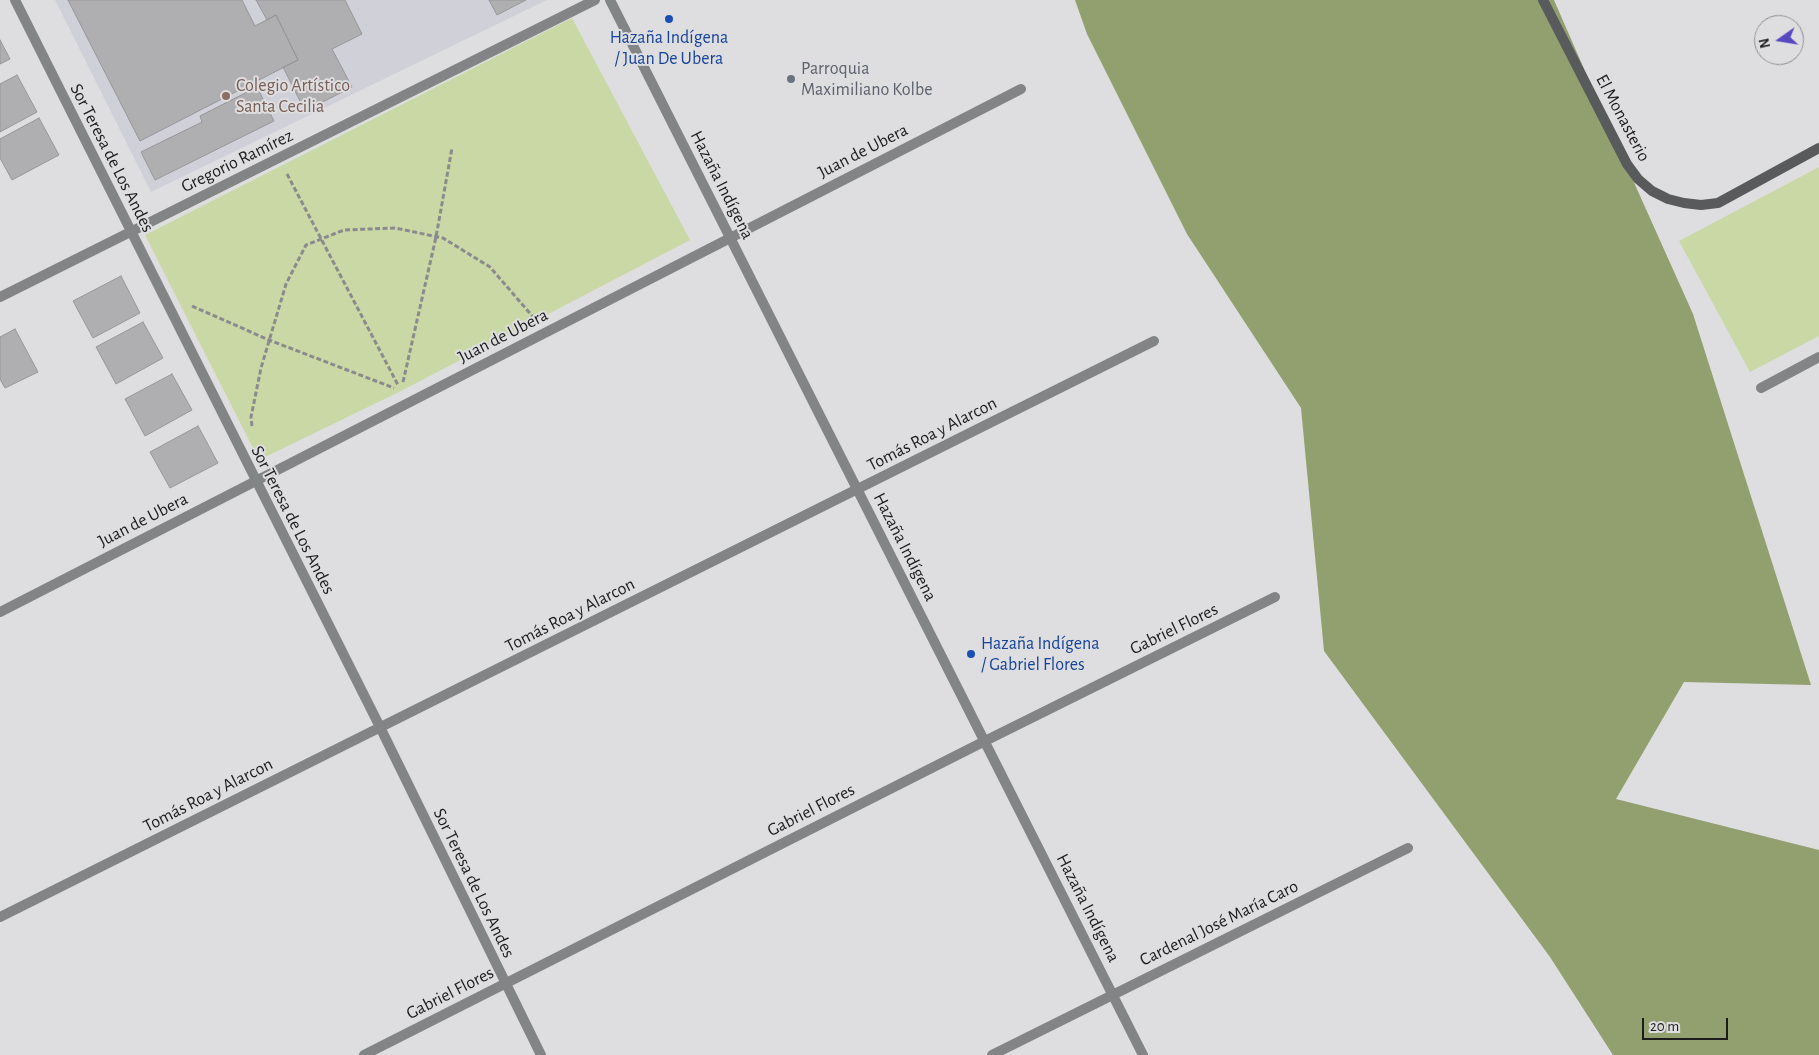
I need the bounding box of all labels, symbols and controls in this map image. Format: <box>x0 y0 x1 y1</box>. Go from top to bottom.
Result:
marker: Hazaña Indígena / Juan De Ubera <box>663 13 675 25</box>
north arrow <box>1754 15 1804 65</box>
place label: Hazaña Indígena / Juan De Ubera <box>610 27 728 70</box>
text: N <box>1757 37 1773 49</box>
place label: Parroquia Maximiliano Kolbe <box>801 58 933 100</box>
street label: El Monasterio <box>1591 71 1655 165</box>
marker: Parroquia Maximiliano Kolbe <box>785 73 797 85</box>
place label: Colegio Artístico Santa Cecilia <box>236 75 350 118</box>
street label: Sor Teresa de Los Andes <box>65 80 159 236</box>
marker: Colegio Artístico Santa Cecilia <box>220 90 232 102</box>
street label: Juan de Ubera <box>814 119 912 183</box>
street label: Gregorio Ramírez <box>178 125 296 197</box>
street label: Hazaña Indígena <box>685 127 759 243</box>
street label: Juan de Ubera <box>454 304 552 368</box>
street label: Tomás Roa y Alarcon <box>864 392 1000 476</box>
street label: Sor Teresa de Los Andes <box>246 442 340 598</box>
street label: Juan de Ubera <box>94 488 192 552</box>
street label: Hazaña Indígena <box>868 489 942 605</box>
street label: Tomás Roa y Alarcon <box>502 573 638 657</box>
street label: Gabriel Flores <box>1126 598 1222 660</box>
place label: Hazaña Indígena / Gabriel Flores <box>981 633 1100 676</box>
marker: Hazaña Indígena / Gabriel Flores <box>965 648 977 660</box>
street label: Tomás Roa y Alarcon <box>140 753 276 837</box>
street label: Gabriel Flores <box>764 779 858 841</box>
street label: Sor Teresa de Los Andes <box>428 805 520 961</box>
street label: Hazaña Indígena <box>1051 850 1125 966</box>
street label: Cardenal José María Caro <box>1136 875 1302 971</box>
street label: Gabriel Flores <box>403 962 497 1024</box>
scale bar <box>1644 1008 1730 1040</box>
text: 20 m <box>1650 1019 1679 1034</box>

